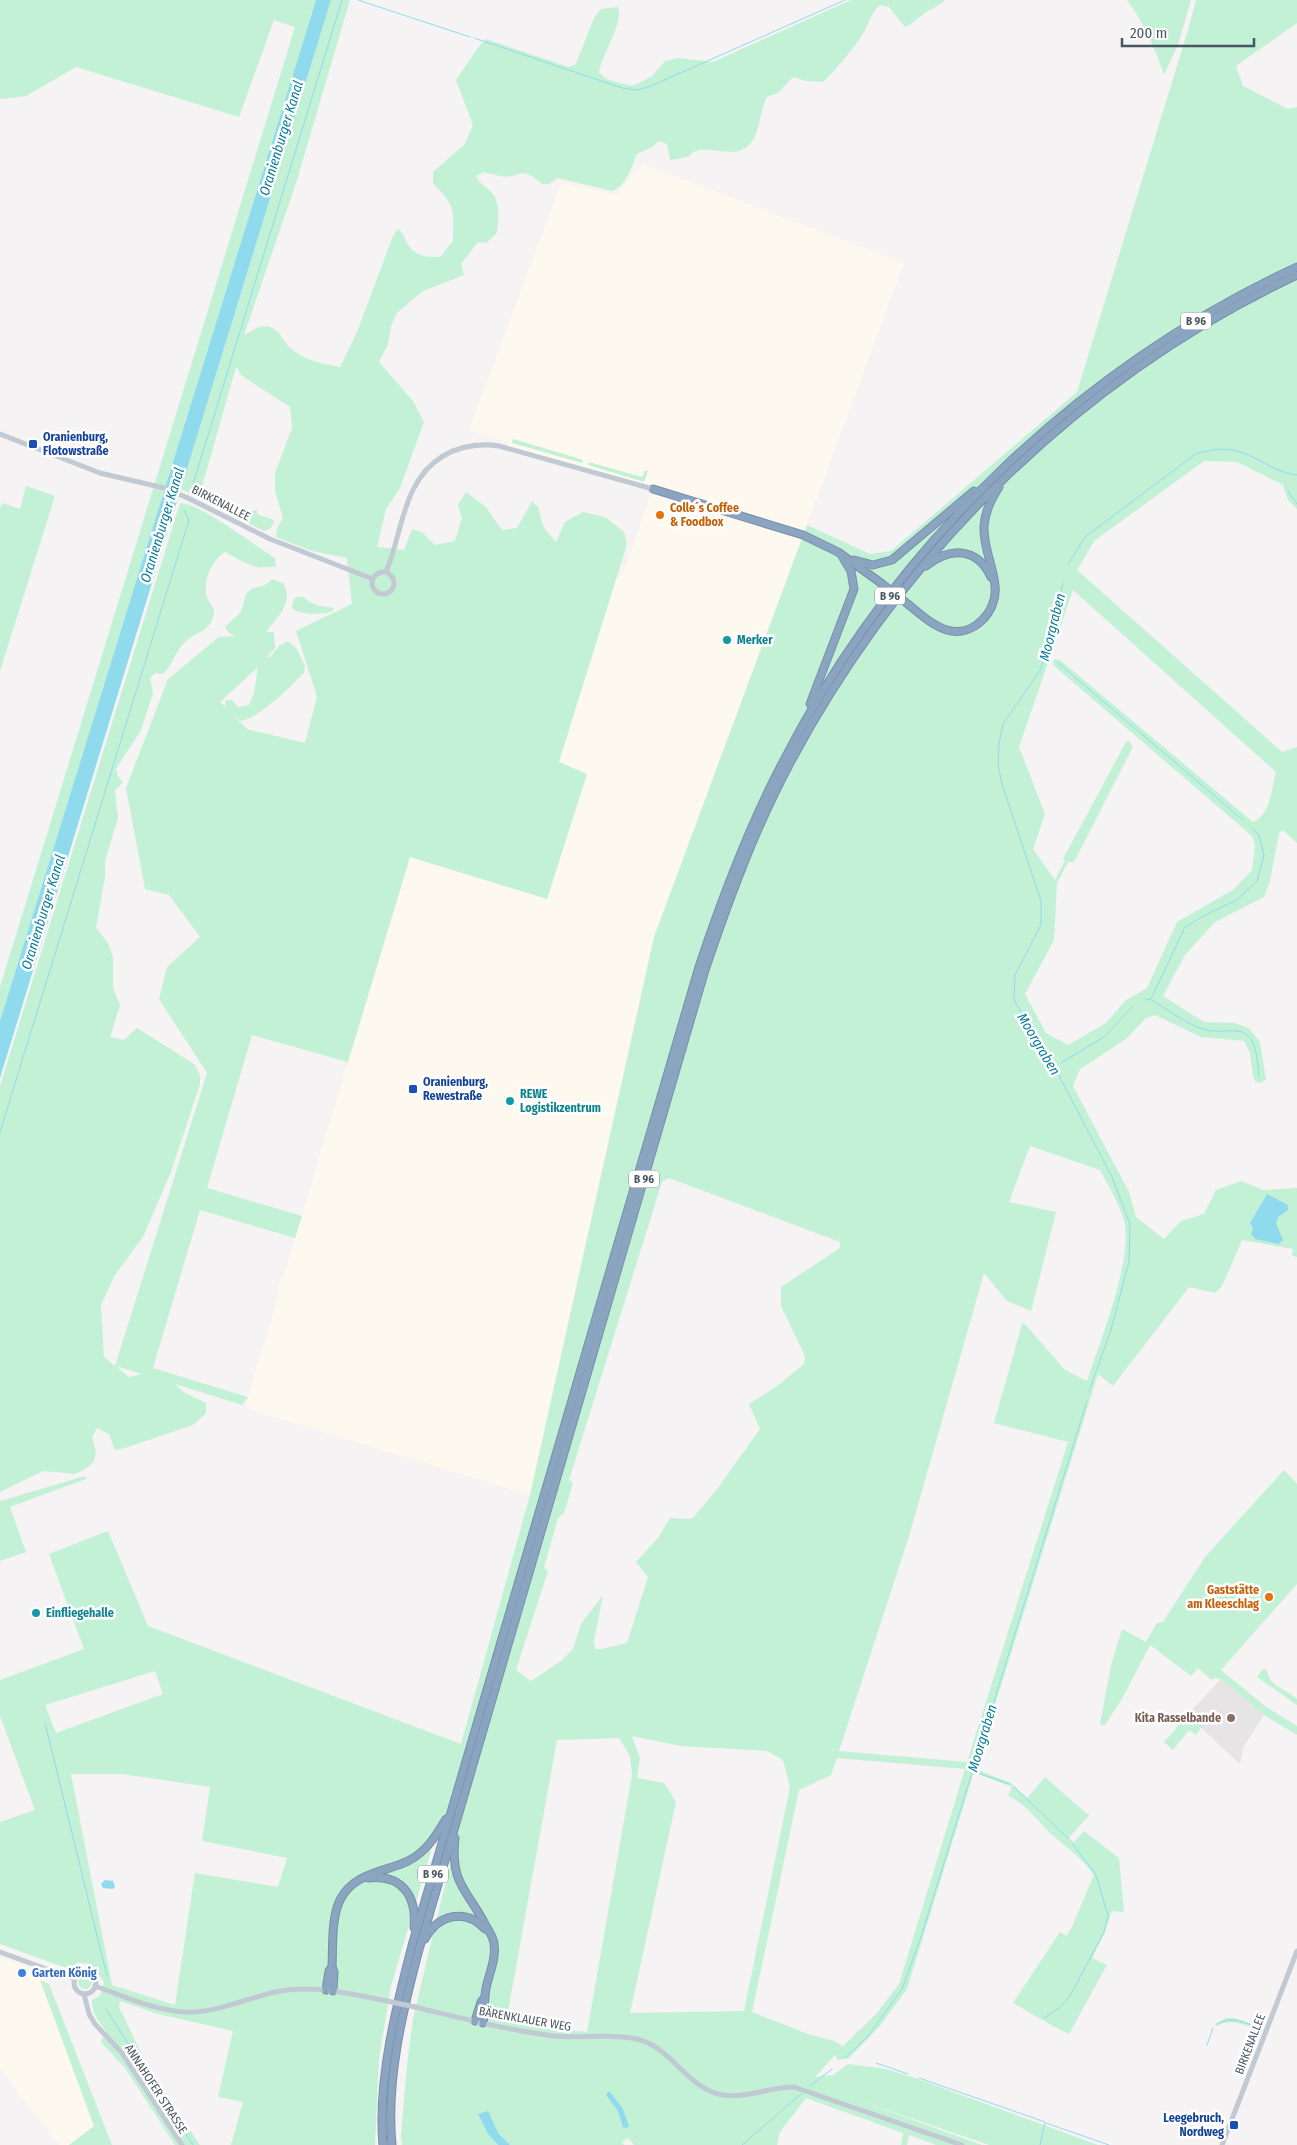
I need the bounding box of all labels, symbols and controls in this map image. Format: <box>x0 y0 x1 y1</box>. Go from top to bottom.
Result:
scale bar <box>1122 15 1254 47</box>
text: 200 m <box>1130 24 1167 42</box>
water label: Oranienburger Kanal <box>256 78 307 198</box>
road number: B 96 <box>1181 312 1211 330</box>
place label: Oranienburg, Flotowstraße <box>43 430 109 458</box>
marker: Oranienburg, Flotowstraße <box>27 438 39 450</box>
water label: Oranienburger Kanal <box>137 465 188 585</box>
street label: BIRKENALLEE <box>189 482 253 524</box>
place label: Colle´s Coffee & Foodbox <box>670 501 739 529</box>
marker: Colle´s Coffee & Foodbox <box>654 509 666 521</box>
road number: B 96 <box>875 588 905 604</box>
water label: Moorgraben <box>1036 591 1069 663</box>
place label: Merker <box>737 633 773 647</box>
marker: Merker <box>721 634 733 646</box>
water label: Oranienburger Kanal <box>18 852 69 972</box>
water label: Moorgraben <box>1013 1010 1064 1078</box>
place label: Oranienburg, Rewestraße <box>423 1075 488 1103</box>
marker: Oranienburg, Rewestraße <box>407 1083 419 1095</box>
place label: REWE Logistikzentrum <box>520 1087 601 1115</box>
marker: REWE Logistikzentrum <box>504 1095 516 1107</box>
road number: B 96 <box>629 1170 659 1188</box>
place label: Gaststätte am Kleeschlag <box>1187 1583 1259 1611</box>
marker: Gaststätte am Kleeschlag <box>1263 1591 1275 1603</box>
place label: Einfliegehalle <box>46 1606 114 1620</box>
marker: Einfliegehalle <box>30 1607 42 1619</box>
water label: Moorgraben <box>964 1702 1001 1774</box>
place label: Kita Rasselbande <box>1135 1711 1221 1725</box>
marker: Kita Rasselbande <box>1225 1712 1237 1724</box>
road number: B 96 <box>418 1866 448 1882</box>
place label: Garten König <box>32 1966 97 1980</box>
marker: Garten König <box>16 1967 28 1979</box>
street label: BÄRENKLAUER WEG <box>478 2003 573 2034</box>
street label: BIRKENALLEE <box>1232 2011 1268 2076</box>
street label: ANNAHOFER STRASSE <box>122 2042 190 2137</box>
place label: Leegebruch, Nordweg <box>1163 2111 1224 2139</box>
marker: Leegebruch, Nordweg <box>1228 2119 1240 2131</box>

